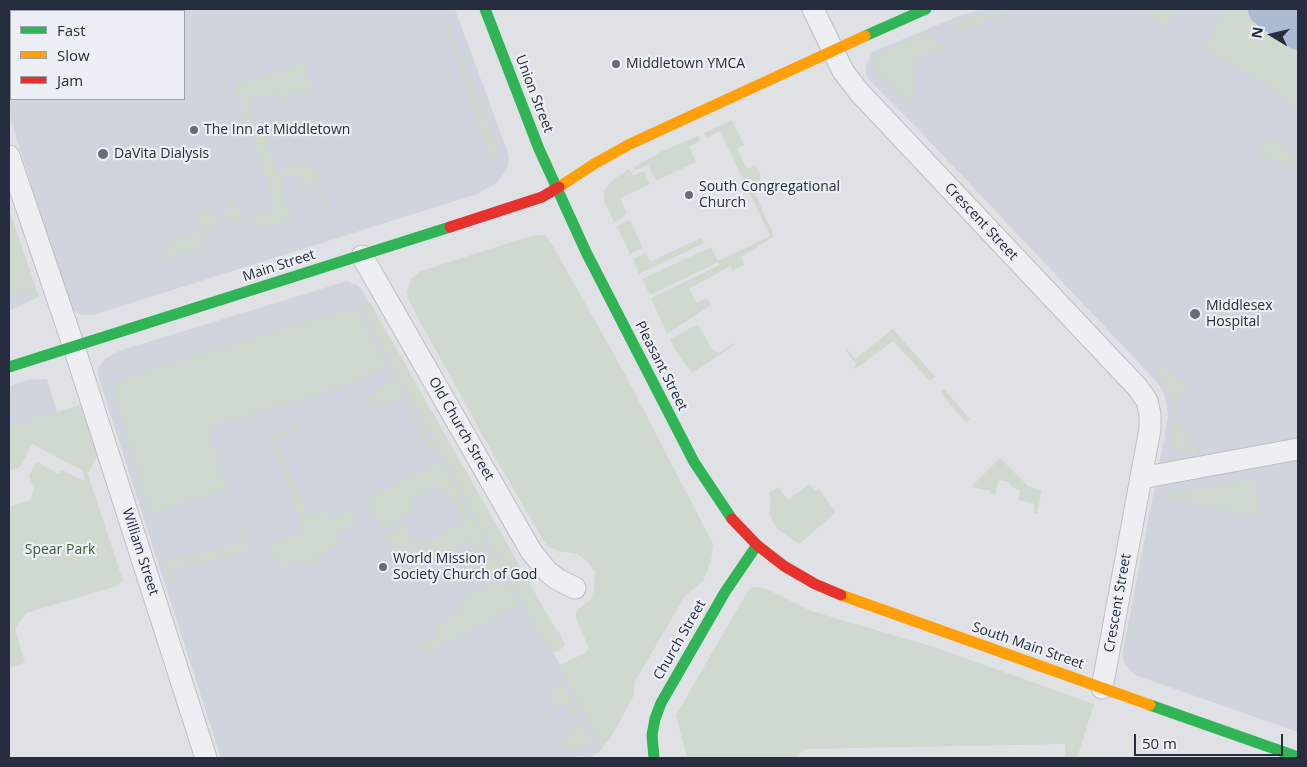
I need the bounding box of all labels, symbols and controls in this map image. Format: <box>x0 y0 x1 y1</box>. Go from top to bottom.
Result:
legend <box>10 10 185 100</box>
north arrow <box>1247 10 1297 60</box>
text: Fast <box>57 20 86 40</box>
text: N <box>1246 25 1267 40</box>
text: Slow <box>57 45 90 65</box>
street label: Union Street <box>511 53 557 135</box>
place label: Middletown YMCA <box>626 56 745 72</box>
marker: Middletown YMCA <box>610 58 622 70</box>
text: Jam <box>57 70 83 90</box>
place label: The Inn at Middletown <box>204 122 350 138</box>
marker: The Inn at Middletown <box>188 124 200 136</box>
place label: DaVita Dialysis <box>114 146 209 162</box>
marker: DaVita Dialysis <box>96 147 110 161</box>
place label: South Congregational Church <box>699 179 840 212</box>
street label: Crescent Street <box>941 180 1021 264</box>
marker: South Congregational Church <box>683 189 695 201</box>
street label: Main Street <box>241 246 317 286</box>
place label: Middlesex Hospital <box>1206 298 1273 331</box>
marker: Middlesex Hospital <box>1188 307 1202 321</box>
street label: Pleasant Street <box>631 318 691 414</box>
street label: Old Church Street <box>425 374 497 484</box>
street label: William Street <box>118 506 162 598</box>
park label: Spear Park <box>25 542 95 558</box>
place label: World Mission Society Church of God <box>393 551 537 584</box>
street label: Crescent Street <box>1101 552 1135 654</box>
marker: World Mission Society Church of God <box>377 561 389 573</box>
street label: Church Street <box>650 597 710 683</box>
street label: South Main Street <box>970 619 1086 673</box>
scale bar <box>1137 724 1286 756</box>
text: 50 m <box>1142 733 1177 753</box>

